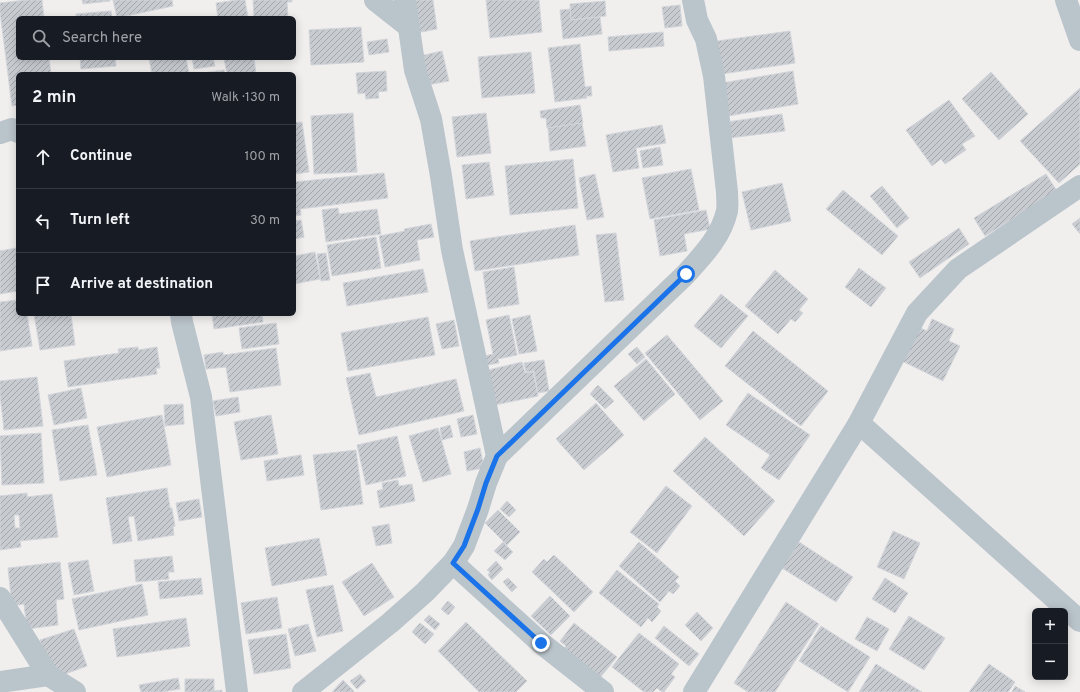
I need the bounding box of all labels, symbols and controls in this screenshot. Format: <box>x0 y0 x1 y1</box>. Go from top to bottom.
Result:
search box <box>16 16 296 60</box>
icon: search <box>30 27 52 49</box>
text: Search here <box>62 29 142 48</box>
text: 2 min <box>32 87 76 109</box>
text: Walk · 130 m <box>211 90 280 106</box>
icon: ahead <box>32 146 54 168</box>
text: Continue <box>70 147 132 166</box>
text: 100 m <box>244 149 280 165</box>
icon: left <box>32 210 54 232</box>
text: Turn left <box>70 211 130 230</box>
text: 30 m <box>250 213 280 229</box>
route start <box>677 265 695 283</box>
icon: arrive <box>32 274 54 296</box>
text: Arrive at destination <box>70 275 213 294</box>
map controls <box>1032 608 1068 680</box>
button: + <box>1032 608 1068 644</box>
route end <box>532 634 550 652</box>
button: − <box>1032 644 1068 680</box>

